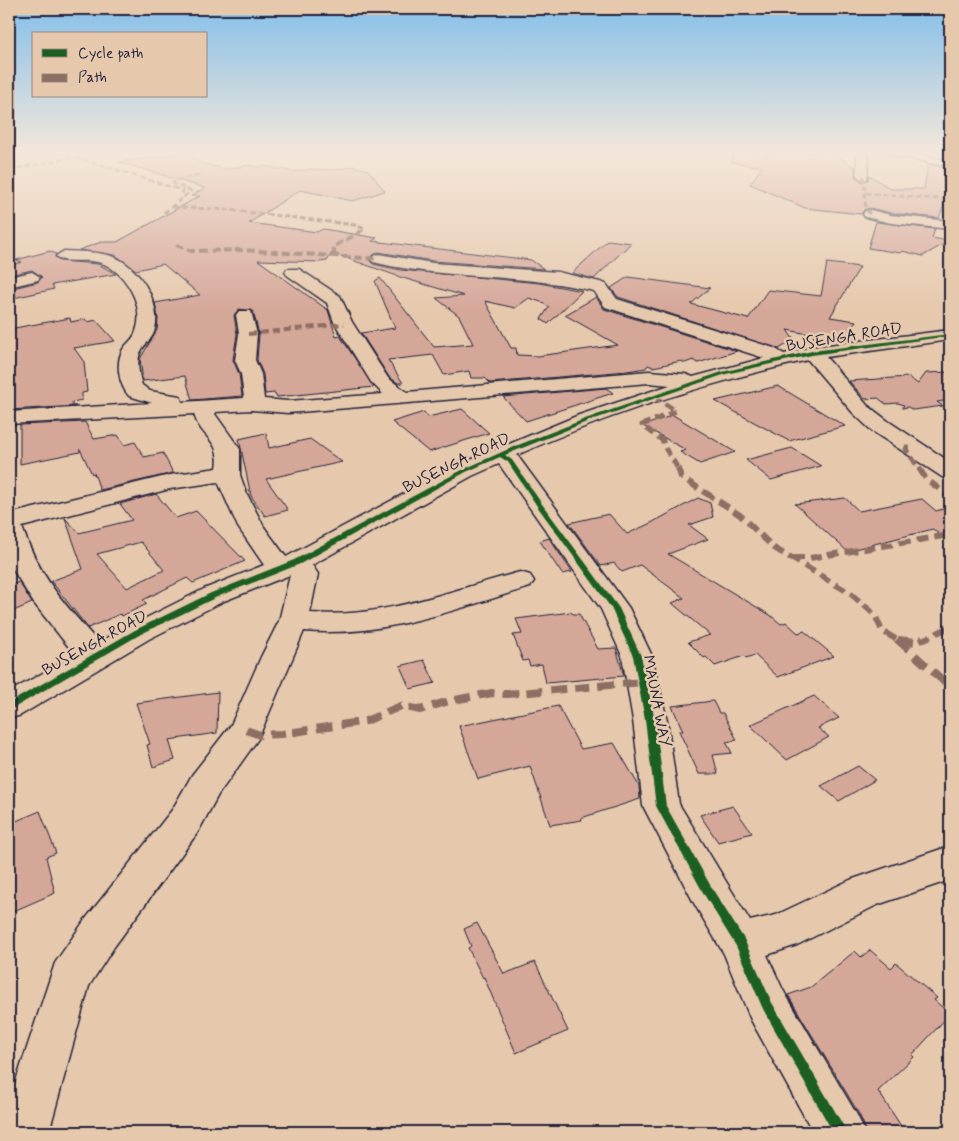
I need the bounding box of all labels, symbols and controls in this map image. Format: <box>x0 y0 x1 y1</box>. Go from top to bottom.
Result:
legend <box>32 32 208 98</box>
text: Cycle path <box>78 44 143 64</box>
text: Path <box>78 68 107 88</box>
street label: BUSENGA ROAD <box>785 318 904 357</box>
street label: BUSENGA ROAD <box>399 428 514 498</box>
street label: BUSENGA ROAD <box>38 606 151 681</box>
street label: MAUNA WAY <box>637 653 676 749</box>

